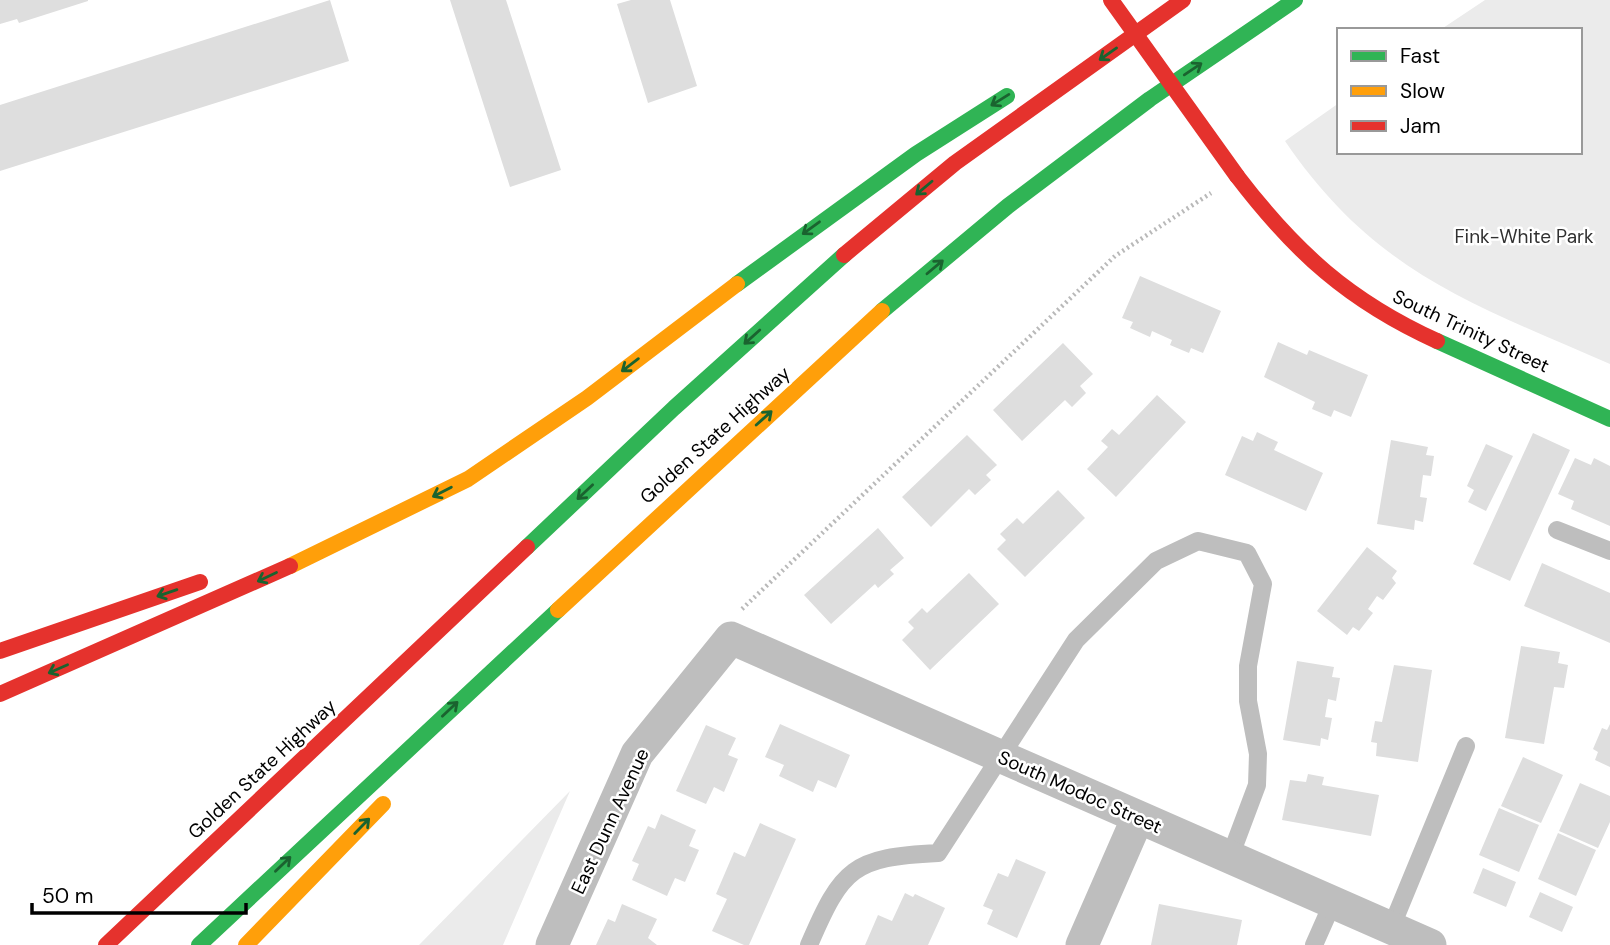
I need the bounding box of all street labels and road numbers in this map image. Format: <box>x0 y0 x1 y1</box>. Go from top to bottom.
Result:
street label: South Trinity Street <box>1389 284 1553 378</box>
street label: Golden State Highway <box>635 361 796 509</box>
street label: Golden State Highway <box>183 693 342 844</box>
street label: East Dunn Avenue <box>565 744 655 898</box>
street label: South Modoc Street <box>994 745 1166 839</box>

